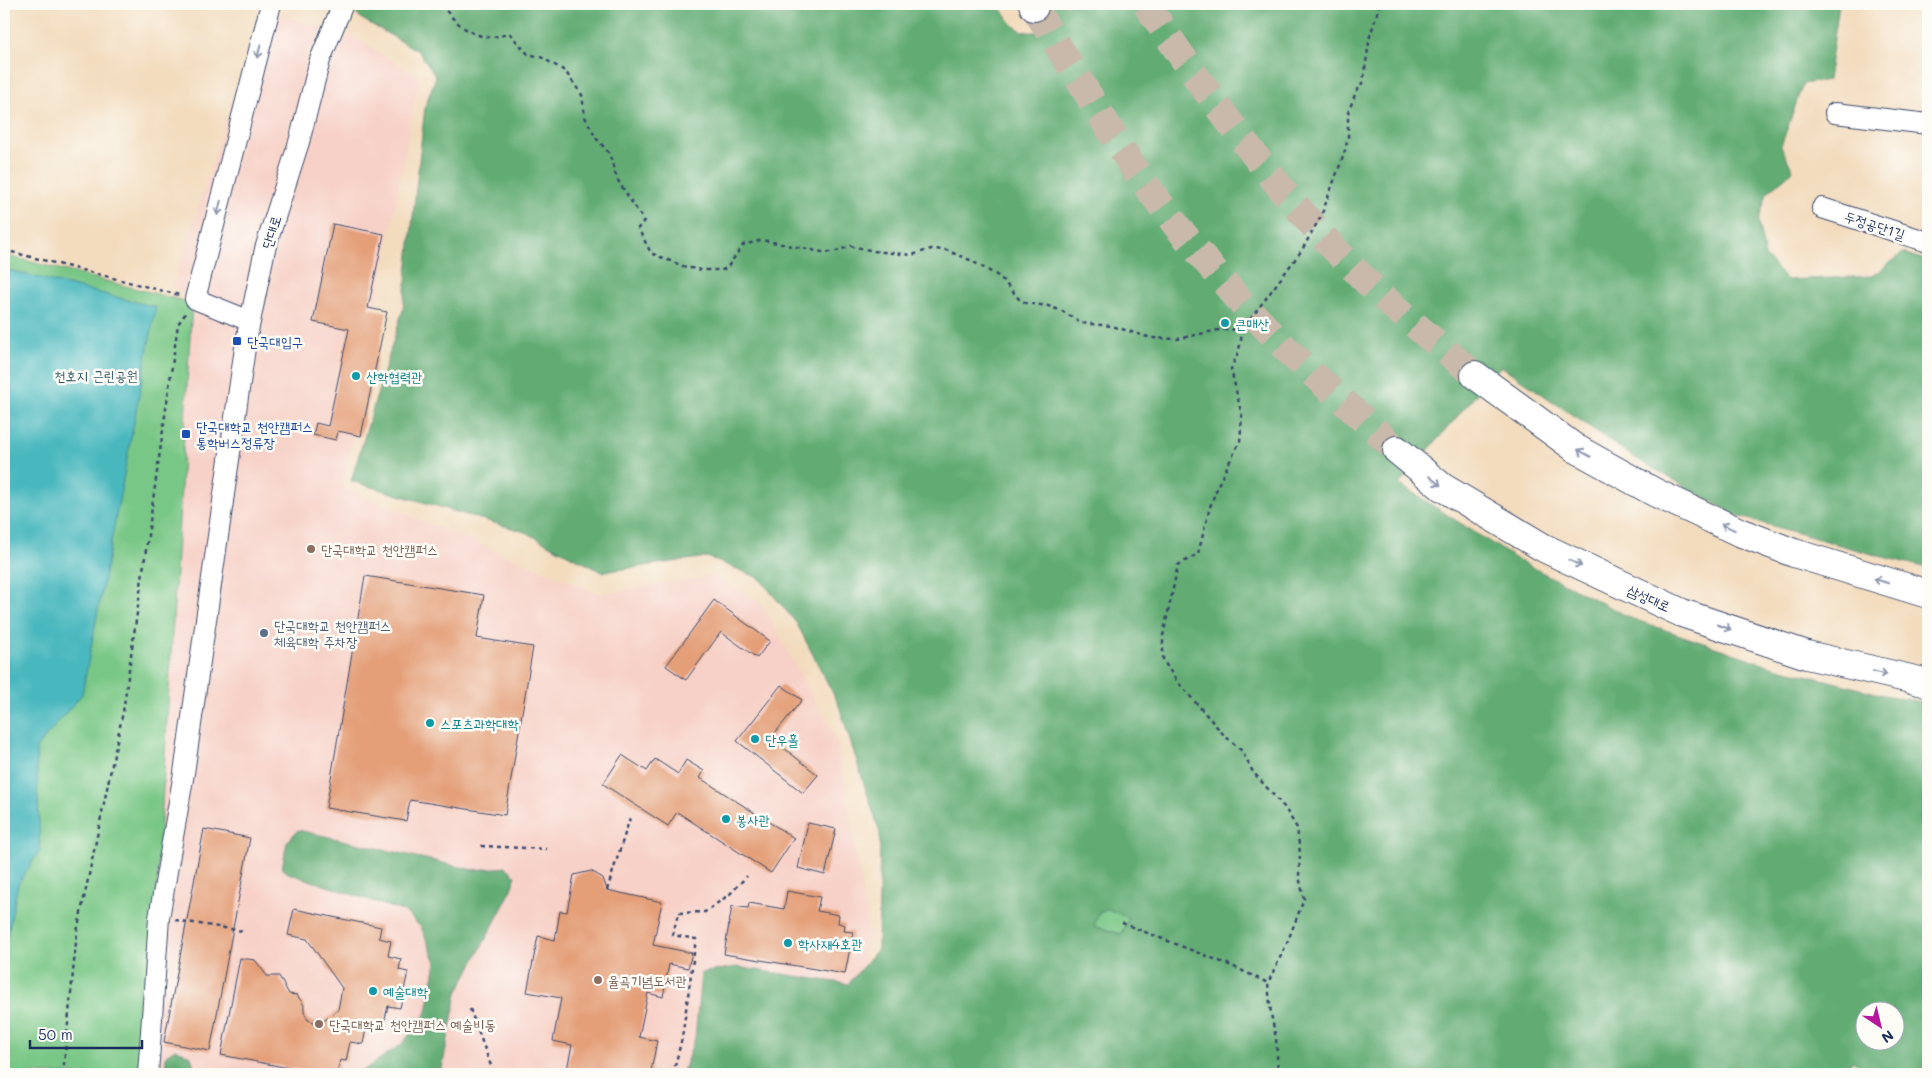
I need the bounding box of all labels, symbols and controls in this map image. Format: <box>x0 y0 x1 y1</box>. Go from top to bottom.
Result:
one-way arrow <box>254 43 263 59</box>
one-way arrow <box>214 200 223 216</box>
street label: 두정공단1길 <box>1842 206 1908 244</box>
street label: 단대로 <box>257 213 285 251</box>
place label: 큰매산 <box>1235 314 1270 333</box>
marker: 큰매산 <box>1219 317 1231 329</box>
place label: 단국대입구 <box>247 332 303 351</box>
marker: 단국대입구 <box>231 335 243 347</box>
park label: 천호지 근린공원 <box>54 366 138 385</box>
place label: 산학협력관 <box>366 367 422 386</box>
marker: 산학협력관 <box>350 370 362 382</box>
place label: 단국대학교 천안캠퍼스 통학버스정류장 <box>196 417 313 452</box>
marker: 단국대학교 천안캠퍼스 통학버스정류장 <box>180 428 192 440</box>
one-way arrow <box>1576 448 1591 458</box>
one-way arrow <box>1428 475 1441 486</box>
one-way arrow <box>1721 522 1736 531</box>
place label: 단국대학교 천안캠퍼스 <box>321 540 438 559</box>
marker: 단국대학교 천안캠퍼스 <box>305 543 317 555</box>
one-way arrow <box>1567 558 1582 568</box>
one-way arrow <box>1874 576 1890 585</box>
street label: 삼성대로 <box>1625 580 1673 616</box>
place label: 단국대학교 천안캠퍼스 체육대학 주차장 <box>274 616 391 651</box>
one-way arrow <box>1716 623 1731 632</box>
marker: 단국대학교 천안캠퍼스 체육대학 주차장 <box>258 627 270 639</box>
one-way arrow <box>1871 669 1887 678</box>
place label: 스포츠과학대학 <box>440 714 519 733</box>
marker: 스포츠과학대학 <box>424 717 436 729</box>
place label: 단우홀 <box>765 730 799 749</box>
marker: 단우홀 <box>749 733 761 745</box>
place label: 봉사관 <box>736 810 770 829</box>
marker: 봉사관 <box>720 813 732 825</box>
place label: 학사재4호관 <box>798 934 863 953</box>
marker: 학사재4호관 <box>782 937 794 949</box>
place label: 율곡기념도서관 <box>608 971 687 990</box>
marker: 율곡기념도서관 <box>592 974 604 986</box>
place label: 예술대학 <box>383 982 428 1001</box>
marker: 예술대학 <box>367 985 379 997</box>
north arrow <box>1854 1000 1904 1050</box>
place label: 단국대학교 천안캠퍼스 예술비동 <box>329 1015 496 1034</box>
scale bar <box>30 1018 142 1050</box>
marker: 단국대학교 천안캠퍼스 예술비동 <box>313 1018 325 1030</box>
text: 50 m <box>38 1024 73 1044</box>
text: N <box>1878 1026 1898 1048</box>

